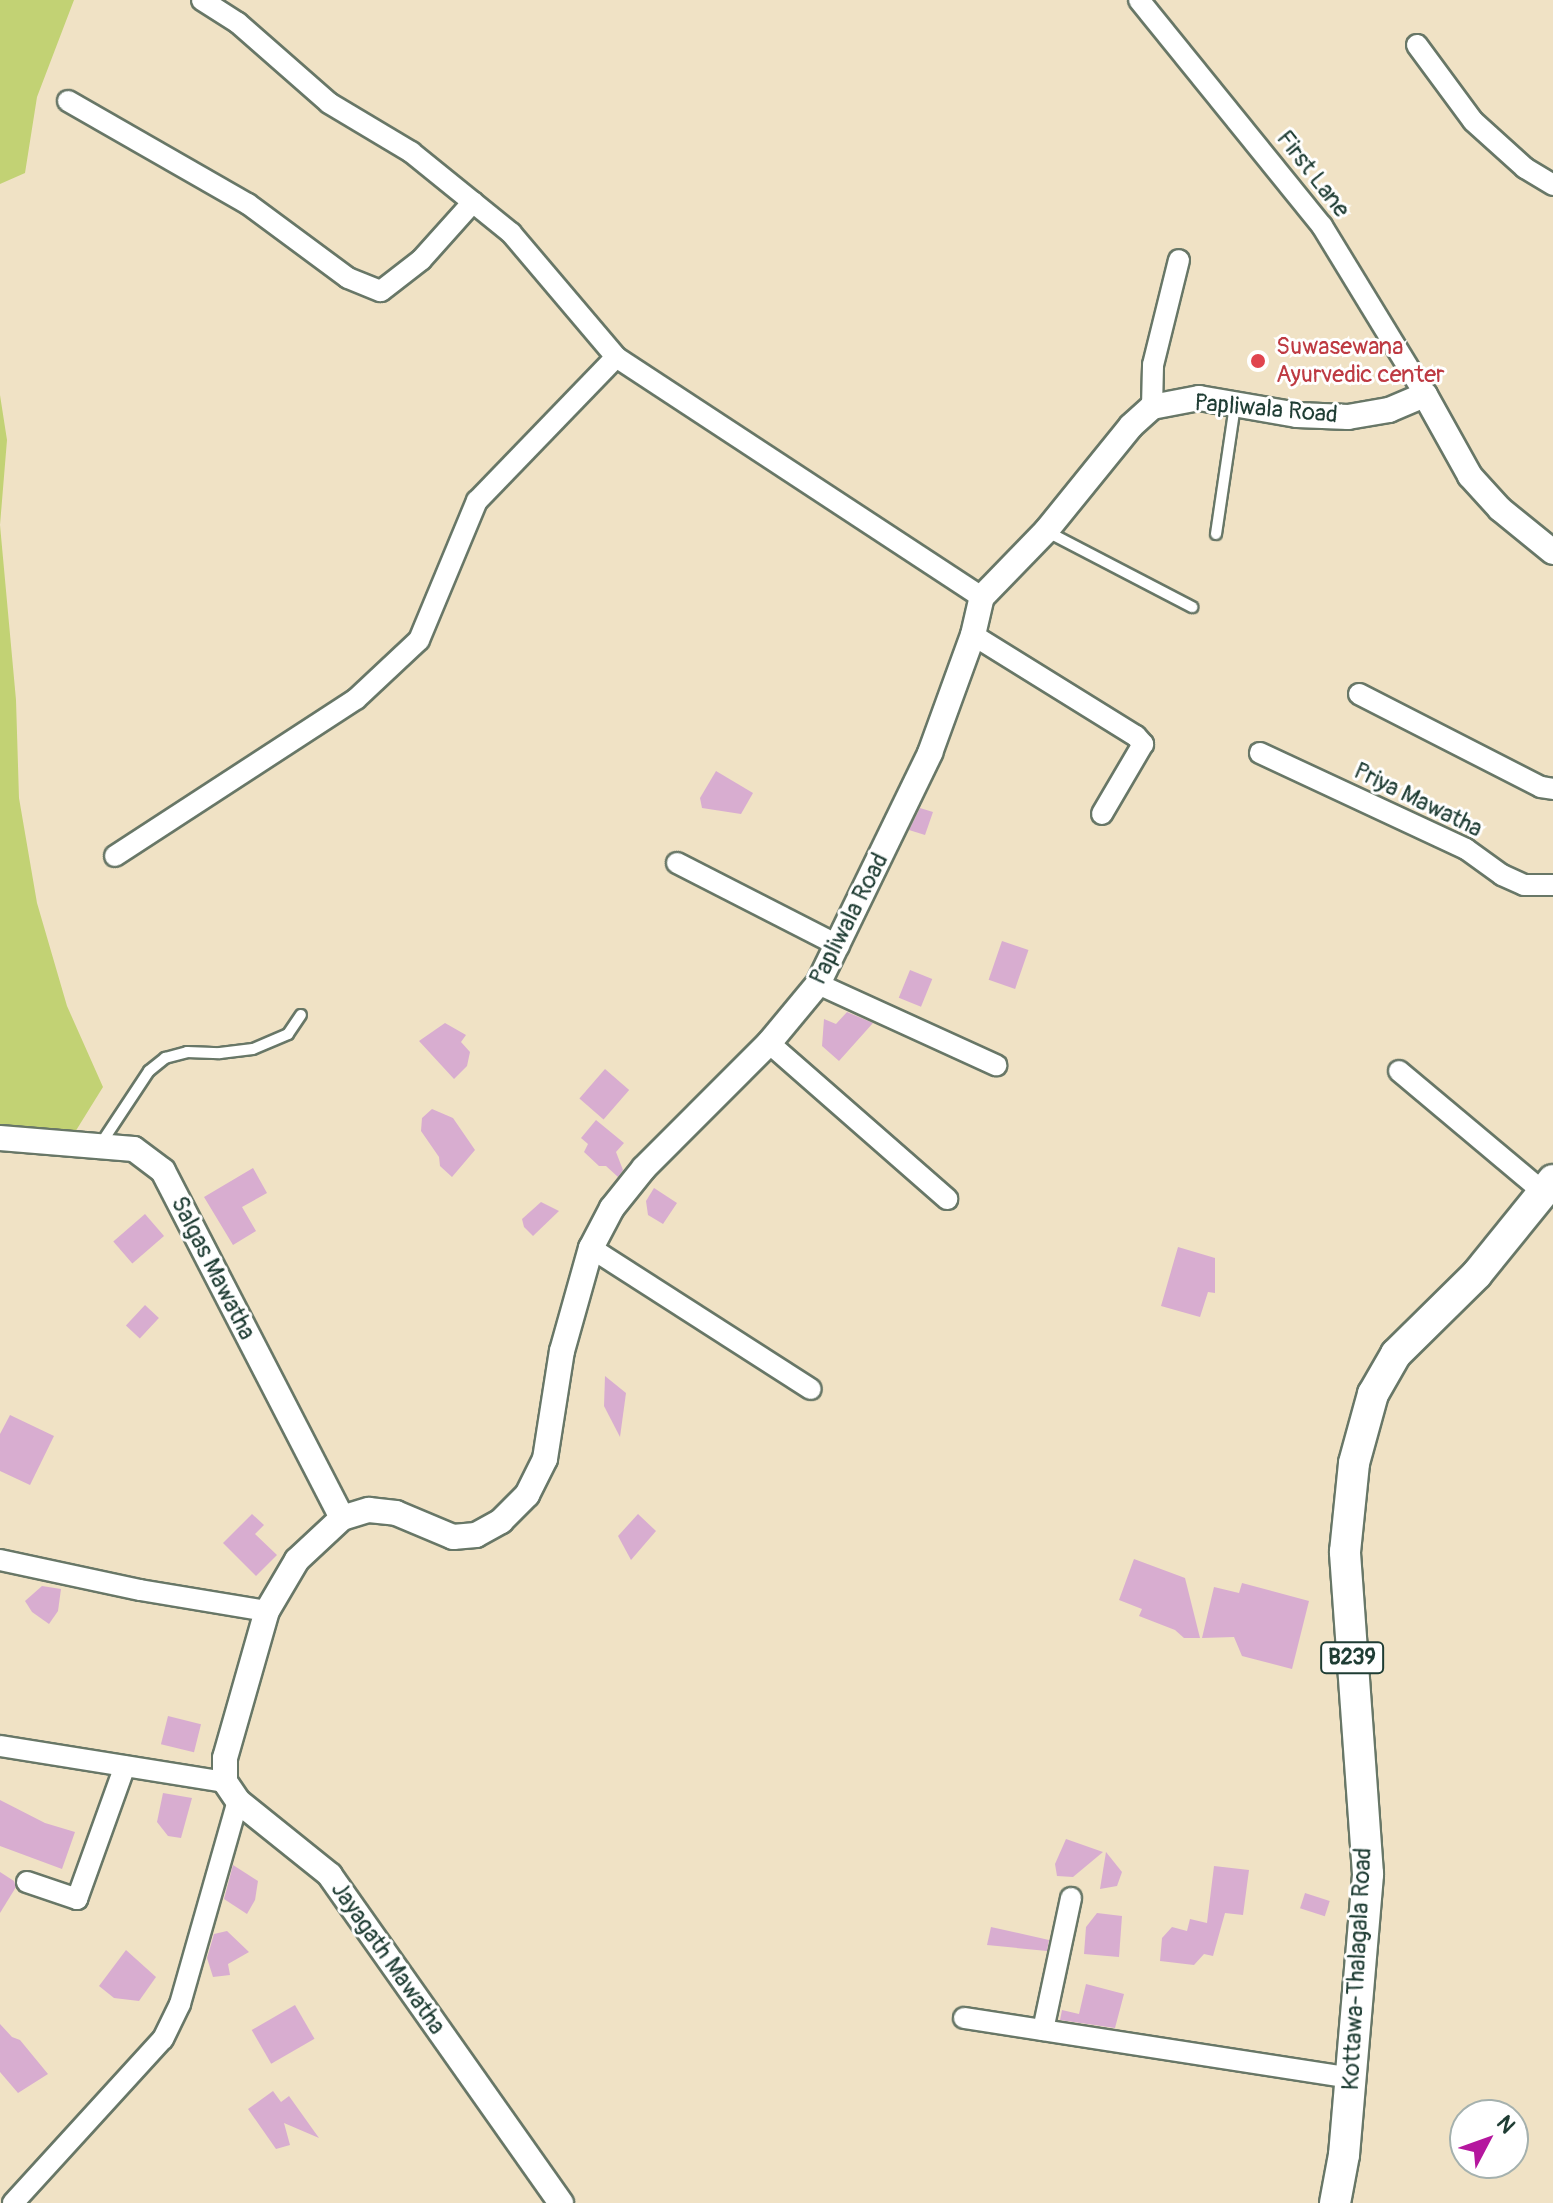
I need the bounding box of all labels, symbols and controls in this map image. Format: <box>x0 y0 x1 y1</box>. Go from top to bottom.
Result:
street label: First Lane <box>1270 125 1356 223</box>
place label: Suwasewana Ayurvedic center <box>1276 333 1445 389</box>
marker: Suwasewana Ayurvedic center <box>1247 350 1269 372</box>
street label: Papliwala Road <box>1193 388 1339 430</box>
street label: Priya Mawatha <box>1349 757 1487 843</box>
street label: Papliwala Road <box>804 848 894 990</box>
street label: Salgas Mawatha <box>164 1191 262 1345</box>
road number: B239 <box>1320 1640 1384 1676</box>
street label: Kottawa-Thalagala Road <box>1336 1847 1378 2091</box>
street label: Jayagath Mawatha <box>325 1876 451 2040</box>
north arrow <box>1449 2099 1529 2179</box>
text: N <box>1490 2110 1521 2139</box>

